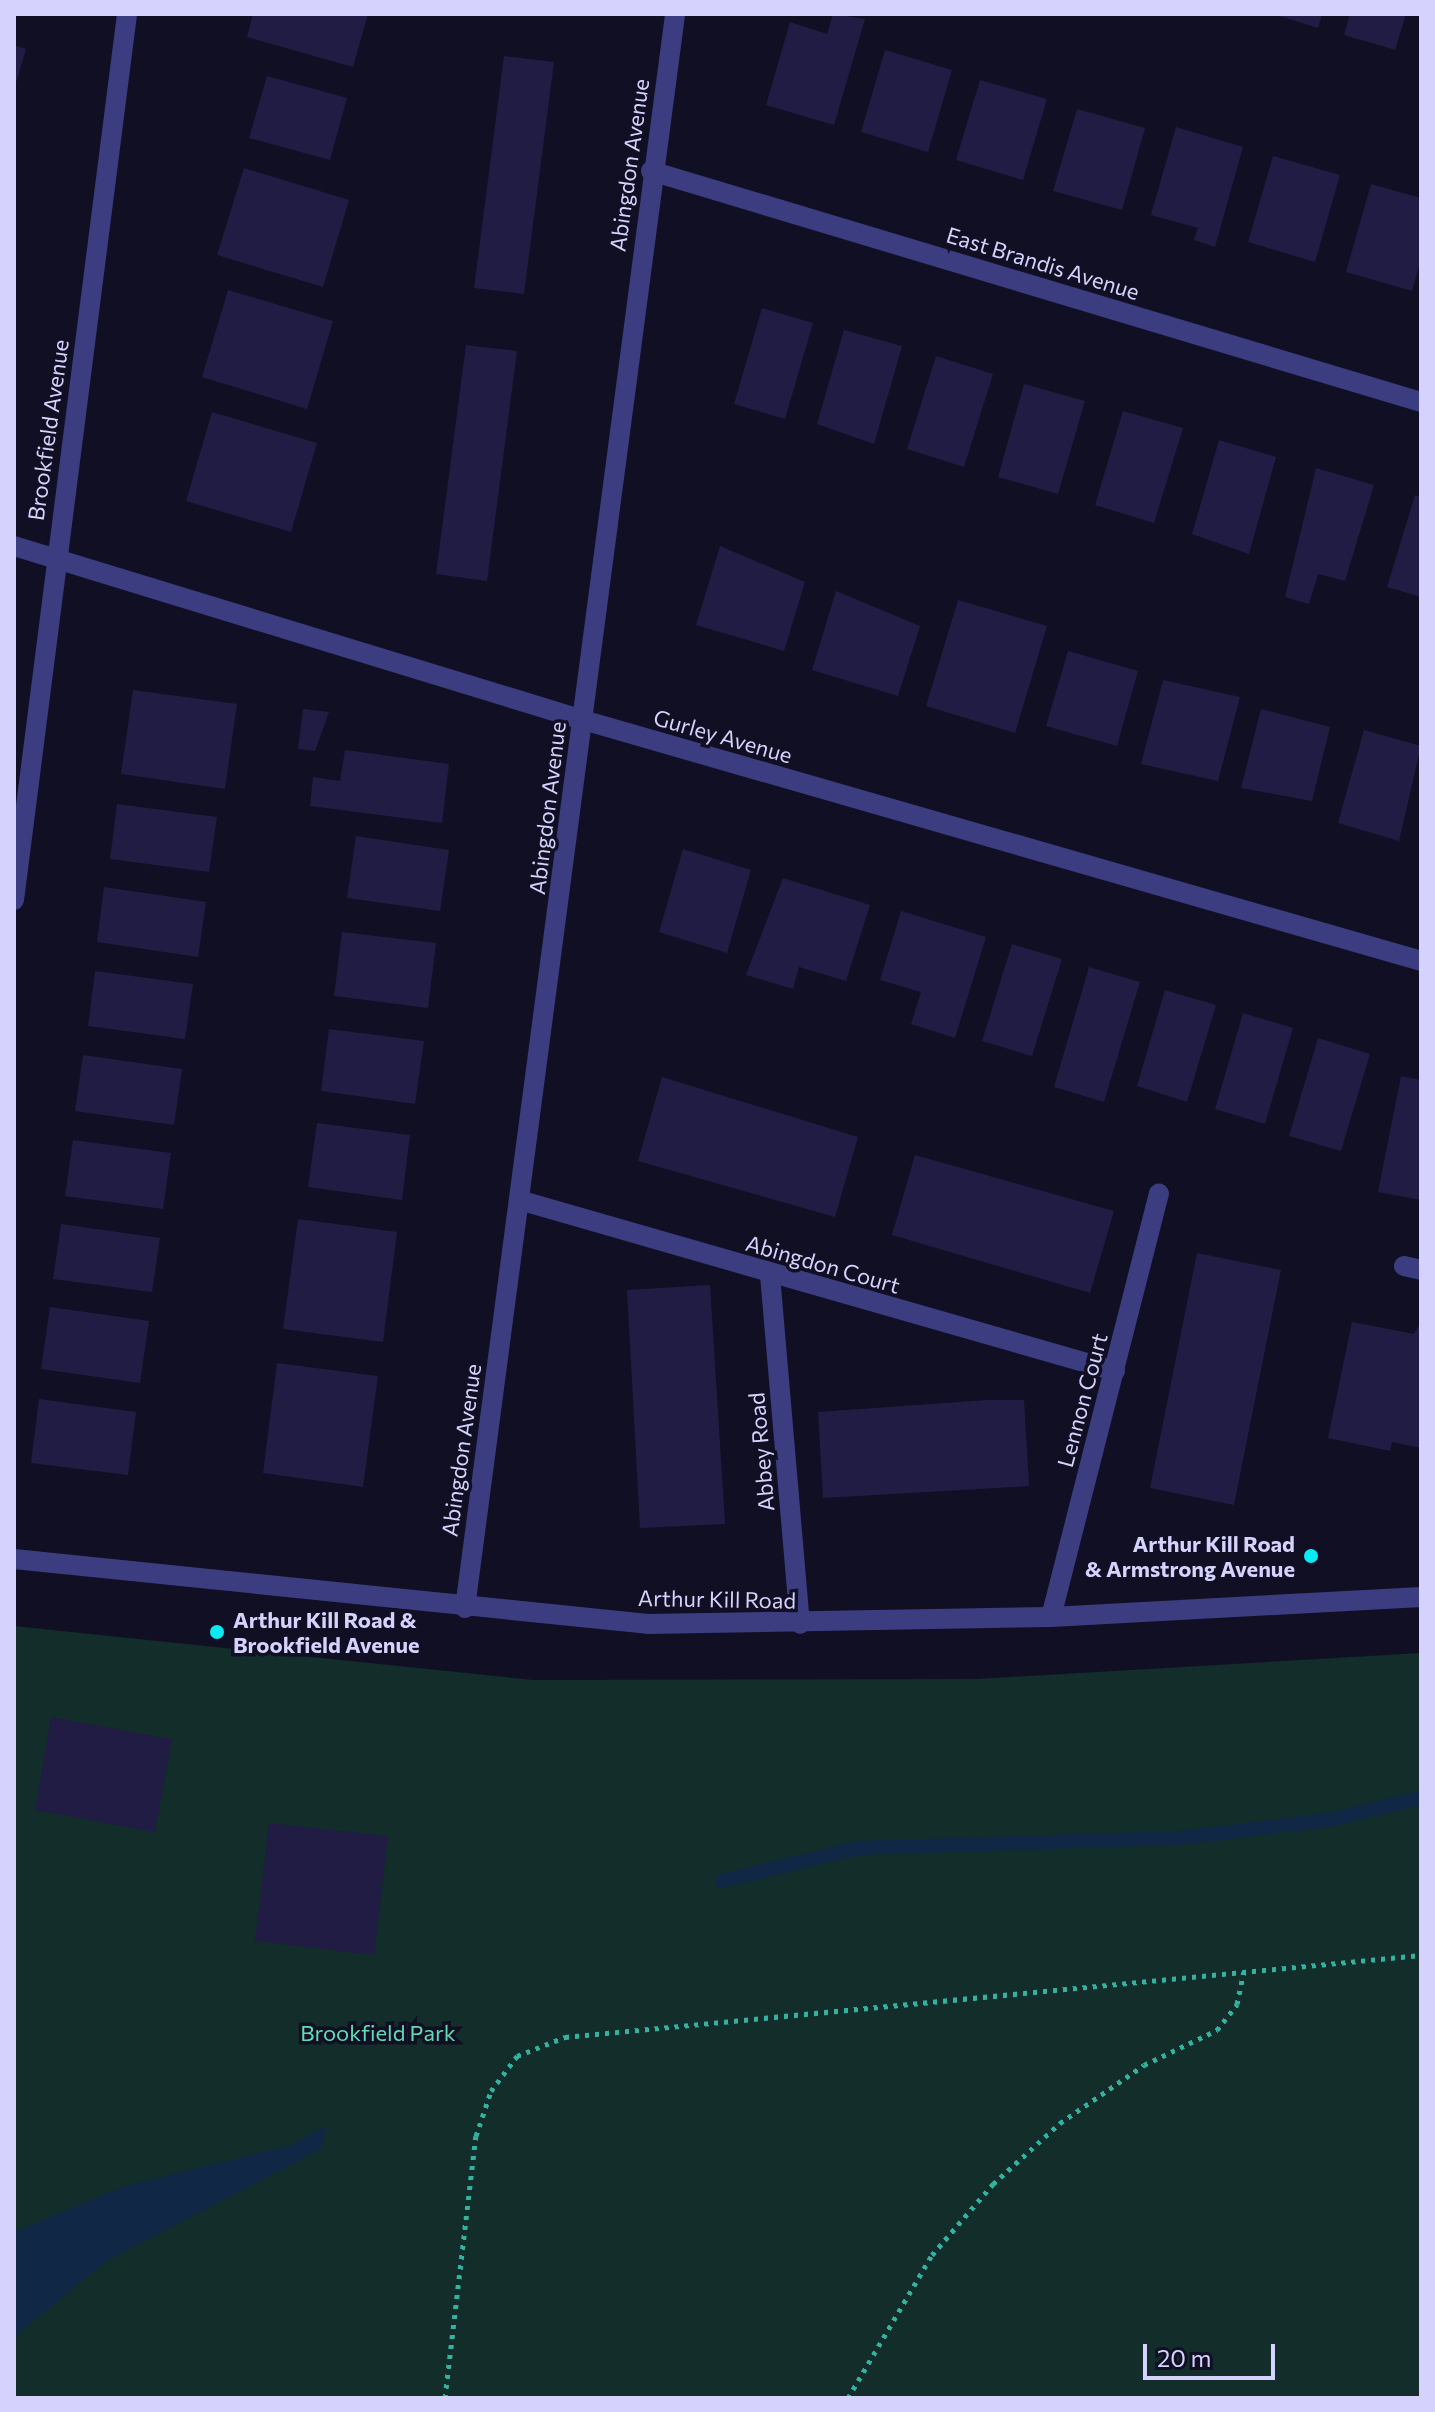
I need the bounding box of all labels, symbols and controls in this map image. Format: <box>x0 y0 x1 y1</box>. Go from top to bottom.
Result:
street label: Abingdon Avenue <box>604 77 654 253</box>
street label: East Brandis Avenue <box>943 221 1143 305</box>
street label: Brookfield Avenue <box>22 338 74 522</box>
street label: Gurley Avenue <box>651 704 795 768</box>
street label: Abingdon Avenue <box>523 720 571 896</box>
street label: Abingdon Court <box>743 1229 903 1299</box>
street label: Lennon Court <box>1051 1330 1113 1470</box>
street label: Abingdon Avenue <box>436 1362 486 1538</box>
street label: Abbey Road <box>743 1391 779 1513</box>
place label: Arthur Kill Road & Armstrong Avenue <box>1085 1530 1295 1582</box>
marker: Arthur Kill Road & Armstrong Avenue <box>1302 1547 1320 1565</box>
street label: Arthur Kill Road <box>638 1584 796 1614</box>
place label: Arthur Kill Road & Brookfield Avenue <box>233 1606 420 1658</box>
marker: Arthur Kill Road & Brookfield Avenue <box>208 1623 226 1641</box>
park label: Brookfield Park <box>300 2020 456 2046</box>
scale bar <box>1147 2328 1279 2378</box>
text: 20 m <box>1157 2343 1211 2372</box>

